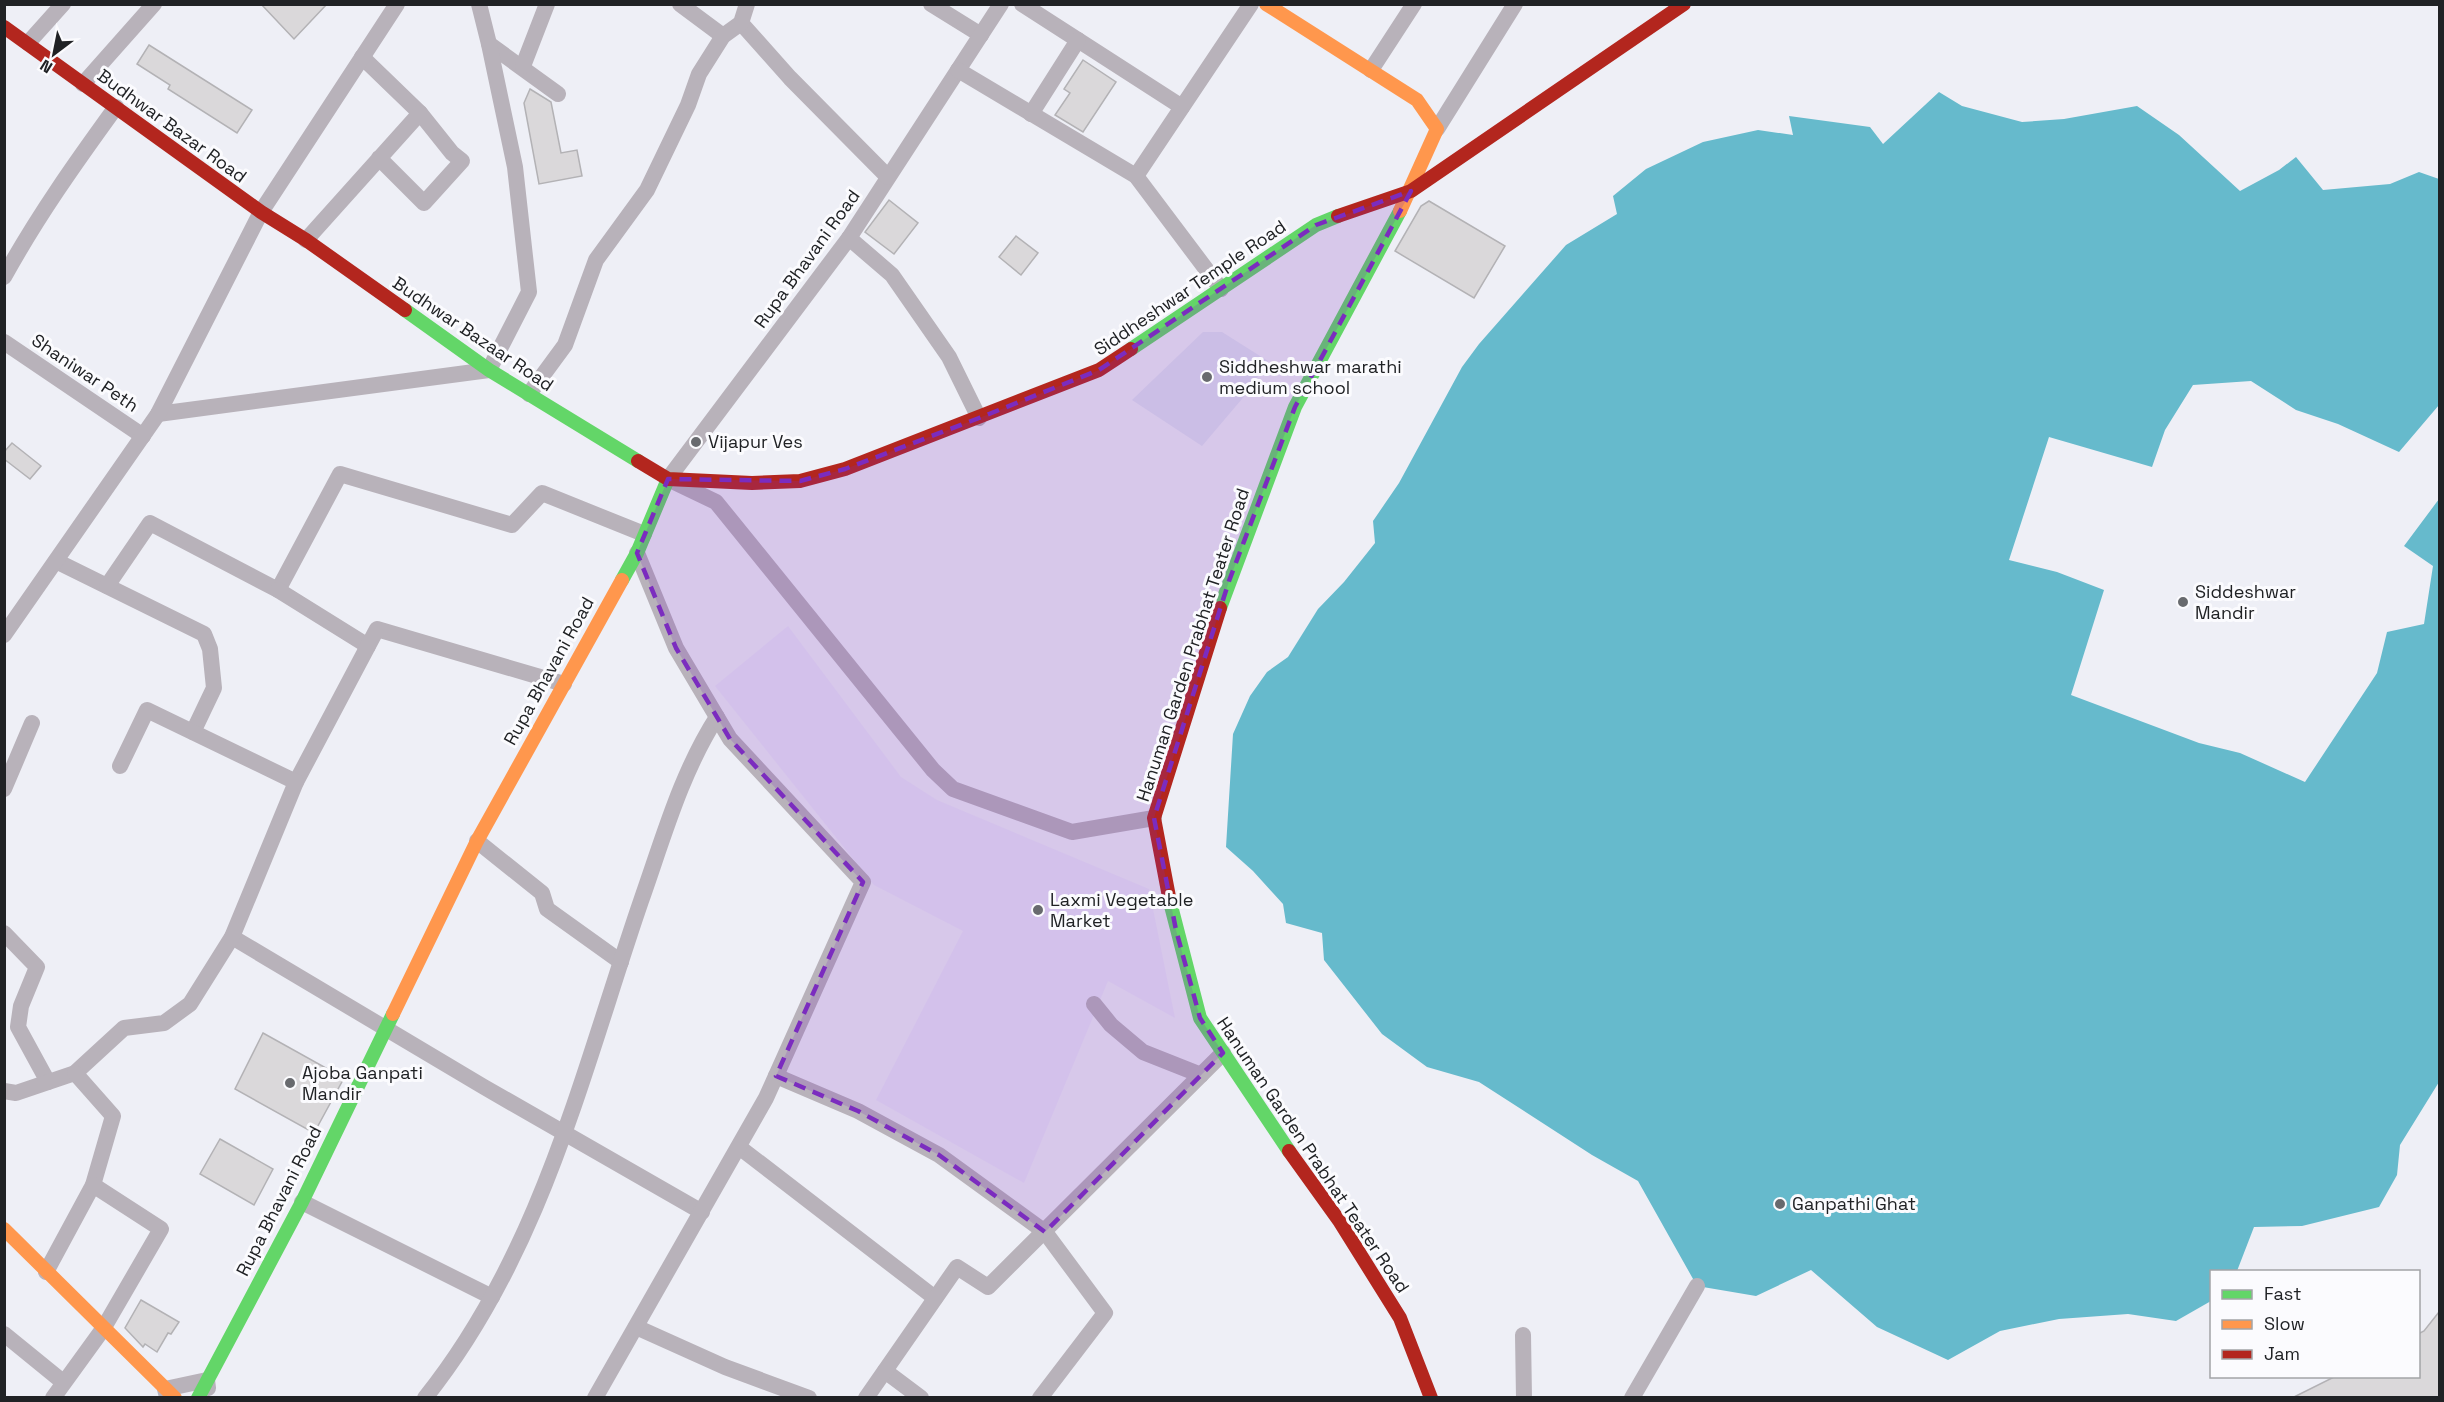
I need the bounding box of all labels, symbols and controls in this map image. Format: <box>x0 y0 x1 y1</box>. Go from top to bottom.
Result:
north arrow <box>24 24 84 84</box>
text: N <box>36 55 56 78</box>
street label: Budhwar Bazar Road <box>93 64 251 188</box>
street label: Rupa Bhavani Road <box>749 185 865 333</box>
street label: Siddheshwar Temple Road <box>1089 215 1290 361</box>
street label: Budhwar Bazaar Road <box>388 271 558 396</box>
street label: Shaniwar Peth <box>27 328 143 417</box>
place label: Siddheshwar marathi medium school <box>1219 355 1402 399</box>
marker: Siddheshwar marathi medium school <box>1200 370 1214 384</box>
place label: Vijapur Ves <box>708 430 803 453</box>
marker: Vijapur Ves <box>689 435 703 449</box>
street label: Hanuman Garden Prabhat Teater Road <box>1131 485 1254 804</box>
place label: Siddeshwar Mandir <box>2195 580 2296 624</box>
street label: Rupa Bhavani Road <box>498 593 599 749</box>
marker: Siddeshwar Mandir <box>2176 595 2190 609</box>
place label: Laxmi Vegetable Market <box>1050 888 1193 932</box>
marker: Laxmi Vegetable Market <box>1031 903 1045 917</box>
street label: Hanuman Garden Prabhat Teater Road <box>1212 1012 1415 1297</box>
place label: Ajoba Ganpati Mandir <box>302 1061 423 1105</box>
marker: Ajoba Ganpati Mandir <box>283 1076 297 1090</box>
street label: Rupa Bhavani Road <box>231 1122 326 1280</box>
place label: Ganpathi Ghat <box>1792 1192 1916 1215</box>
marker: Ganpathi Ghat <box>1773 1197 1787 1211</box>
legend <box>2210 1270 2420 1378</box>
text: Fast <box>2264 1282 2301 1305</box>
text: Slow <box>2264 1312 2305 1335</box>
text: Jam <box>2264 1342 2300 1365</box>

